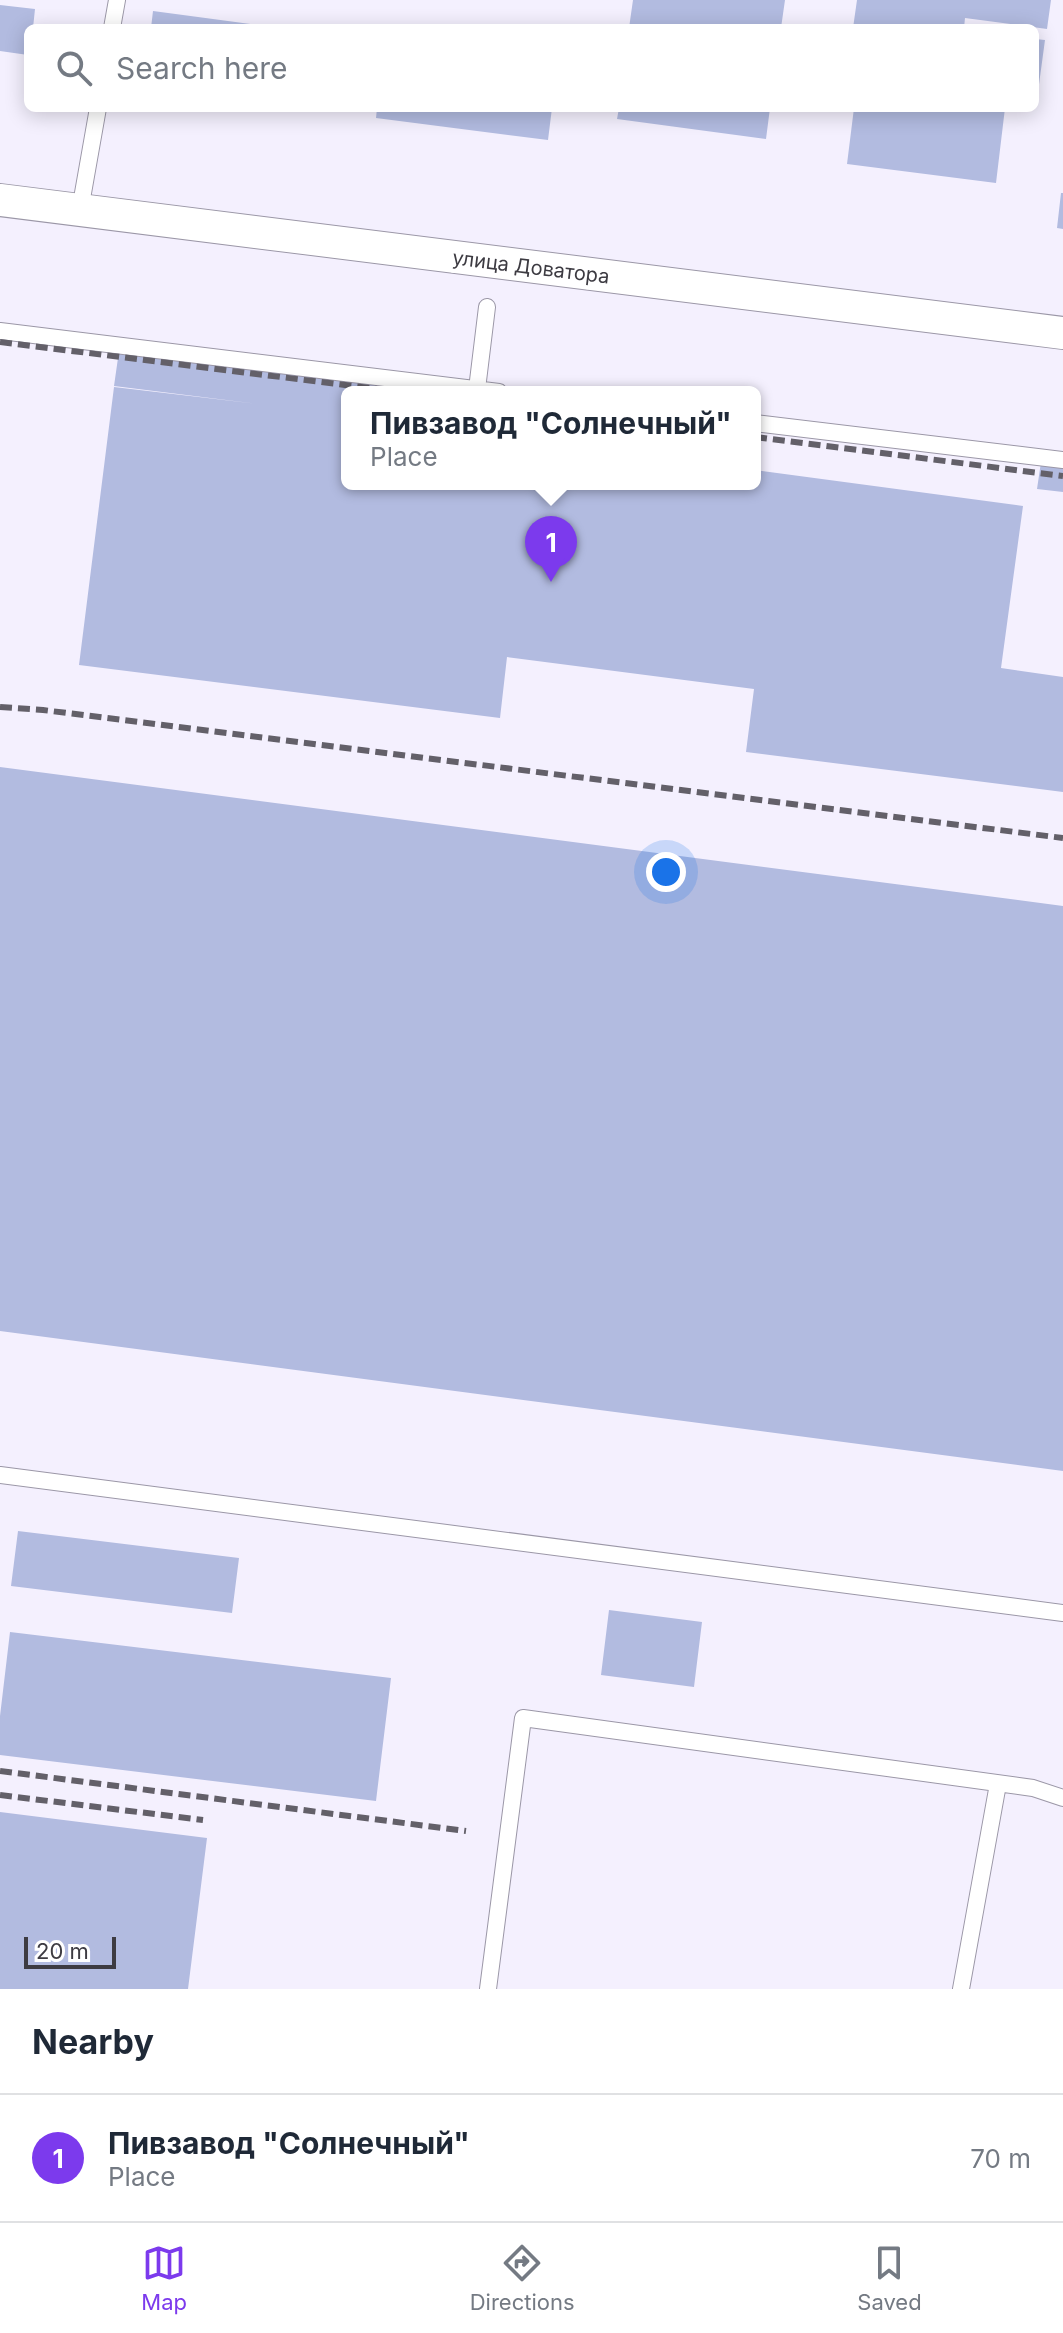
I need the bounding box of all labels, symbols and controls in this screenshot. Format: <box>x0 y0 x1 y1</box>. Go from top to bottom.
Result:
search box <box>24 24 1039 112</box>
icon: search <box>52 46 96 90</box>
text: Search here <box>116 50 288 86</box>
street label: улица Доватора <box>451 245 611 289</box>
popup <box>341 386 761 490</box>
text: Пивзавод "Солнечный" <box>370 405 732 441</box>
text: Place <box>370 441 438 472</box>
pin: 1 <box>525 516 577 582</box>
your location <box>646 852 686 892</box>
scale bar <box>24 1933 116 1969</box>
text: 20 m <box>36 1938 89 1964</box>
text: Nearby <box>32 2021 154 2062</box>
text: Пивзавод "Солнечный" <box>108 2125 470 2161</box>
text: 1 <box>52 2143 64 2174</box>
text: 70 m <box>970 2143 1031 2174</box>
text: Place <box>108 2161 176 2192</box>
tab: Map <box>141 2241 187 2315</box>
tab: Directions <box>470 2241 575 2315</box>
tab: Saved <box>857 2241 922 2315</box>

